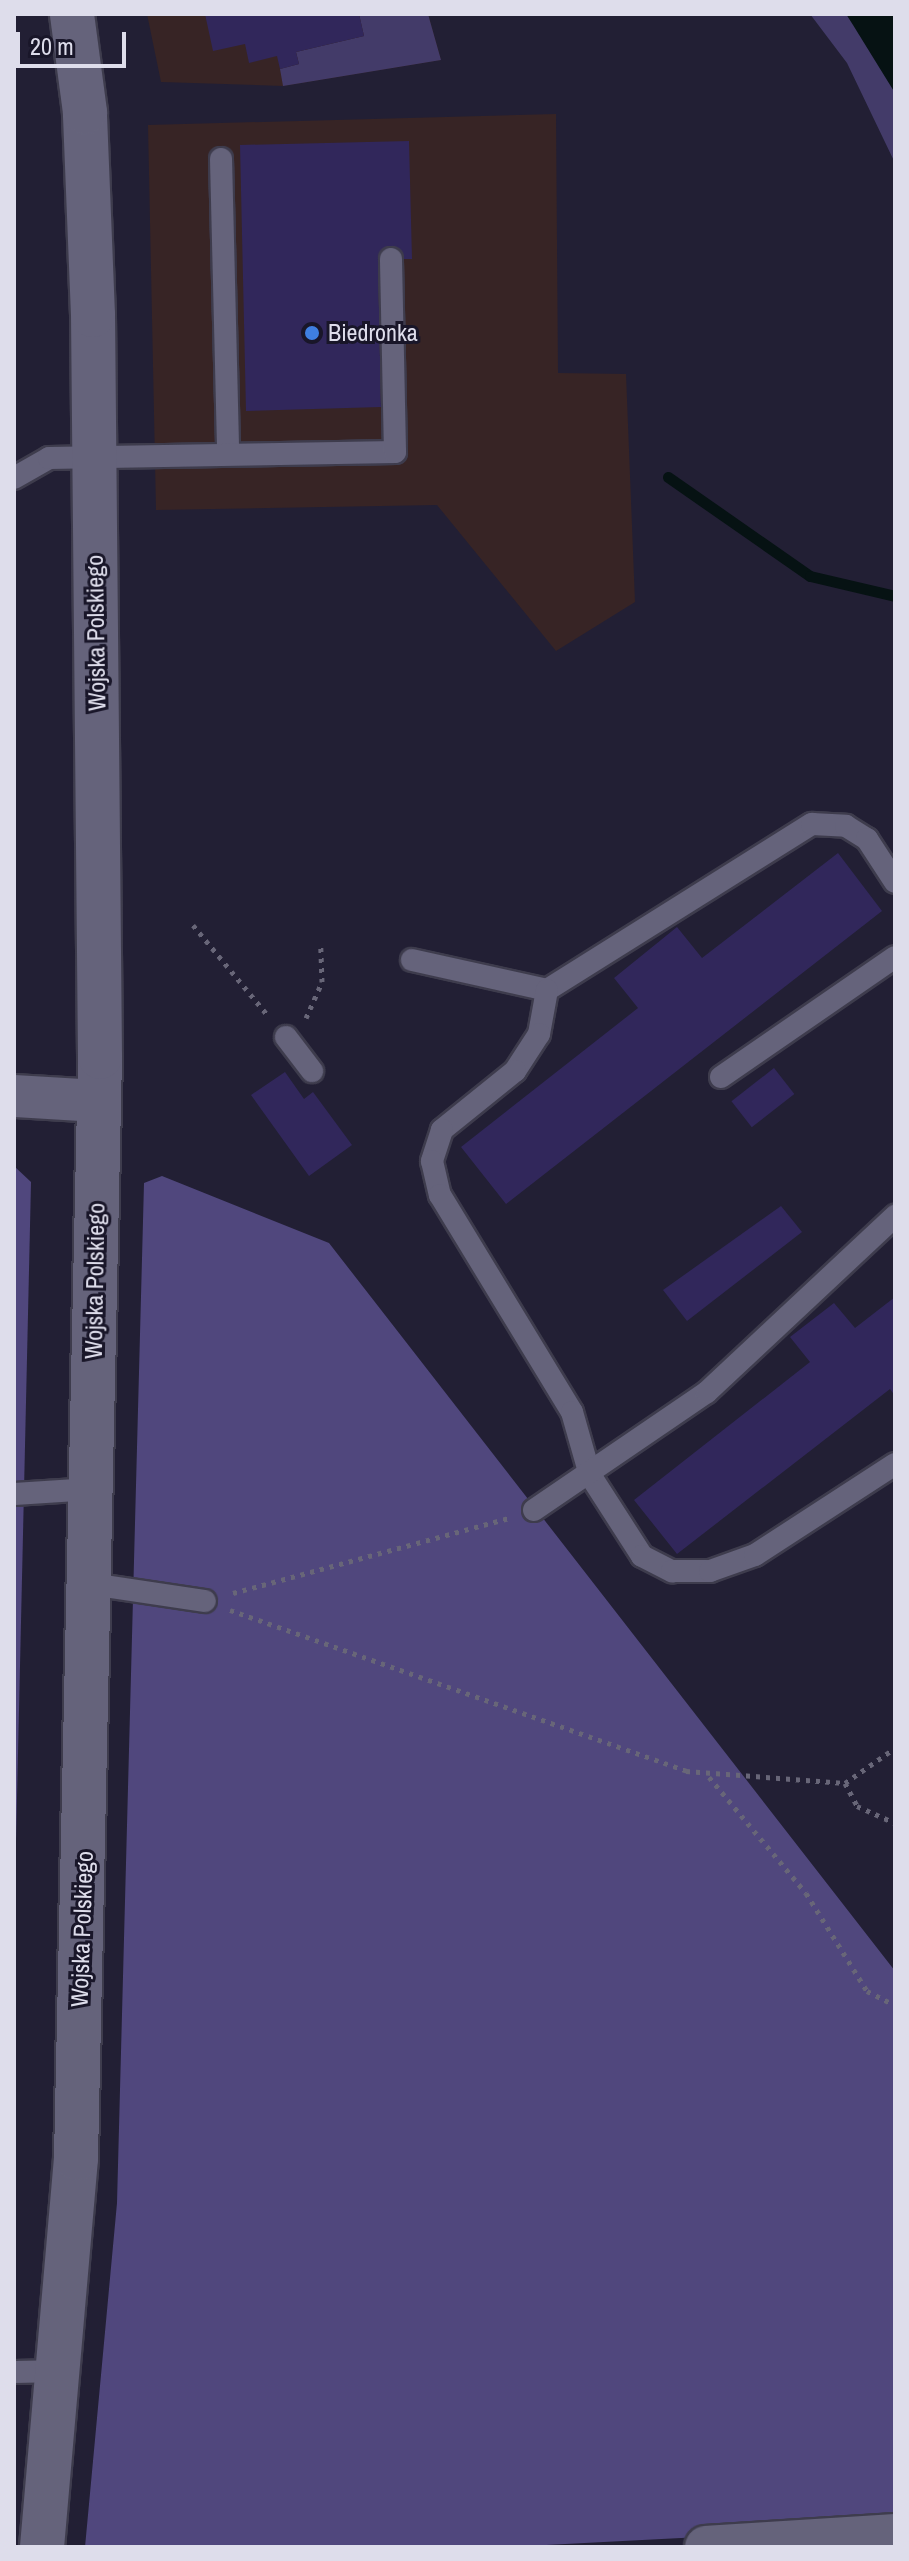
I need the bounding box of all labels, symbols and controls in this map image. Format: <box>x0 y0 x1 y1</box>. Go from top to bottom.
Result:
scale bar <box>20 16 130 66</box>
text: 20 m <box>30 30 74 62</box>
place label: Biedronka <box>328 319 418 347</box>
marker: Biedronka <box>303 324 321 342</box>
street label: Wojska Polskiego <box>80 555 112 711</box>
street label: Wojska Polskiego <box>79 1203 111 1359</box>
street label: Wojska Polskiego <box>65 1851 99 2007</box>

